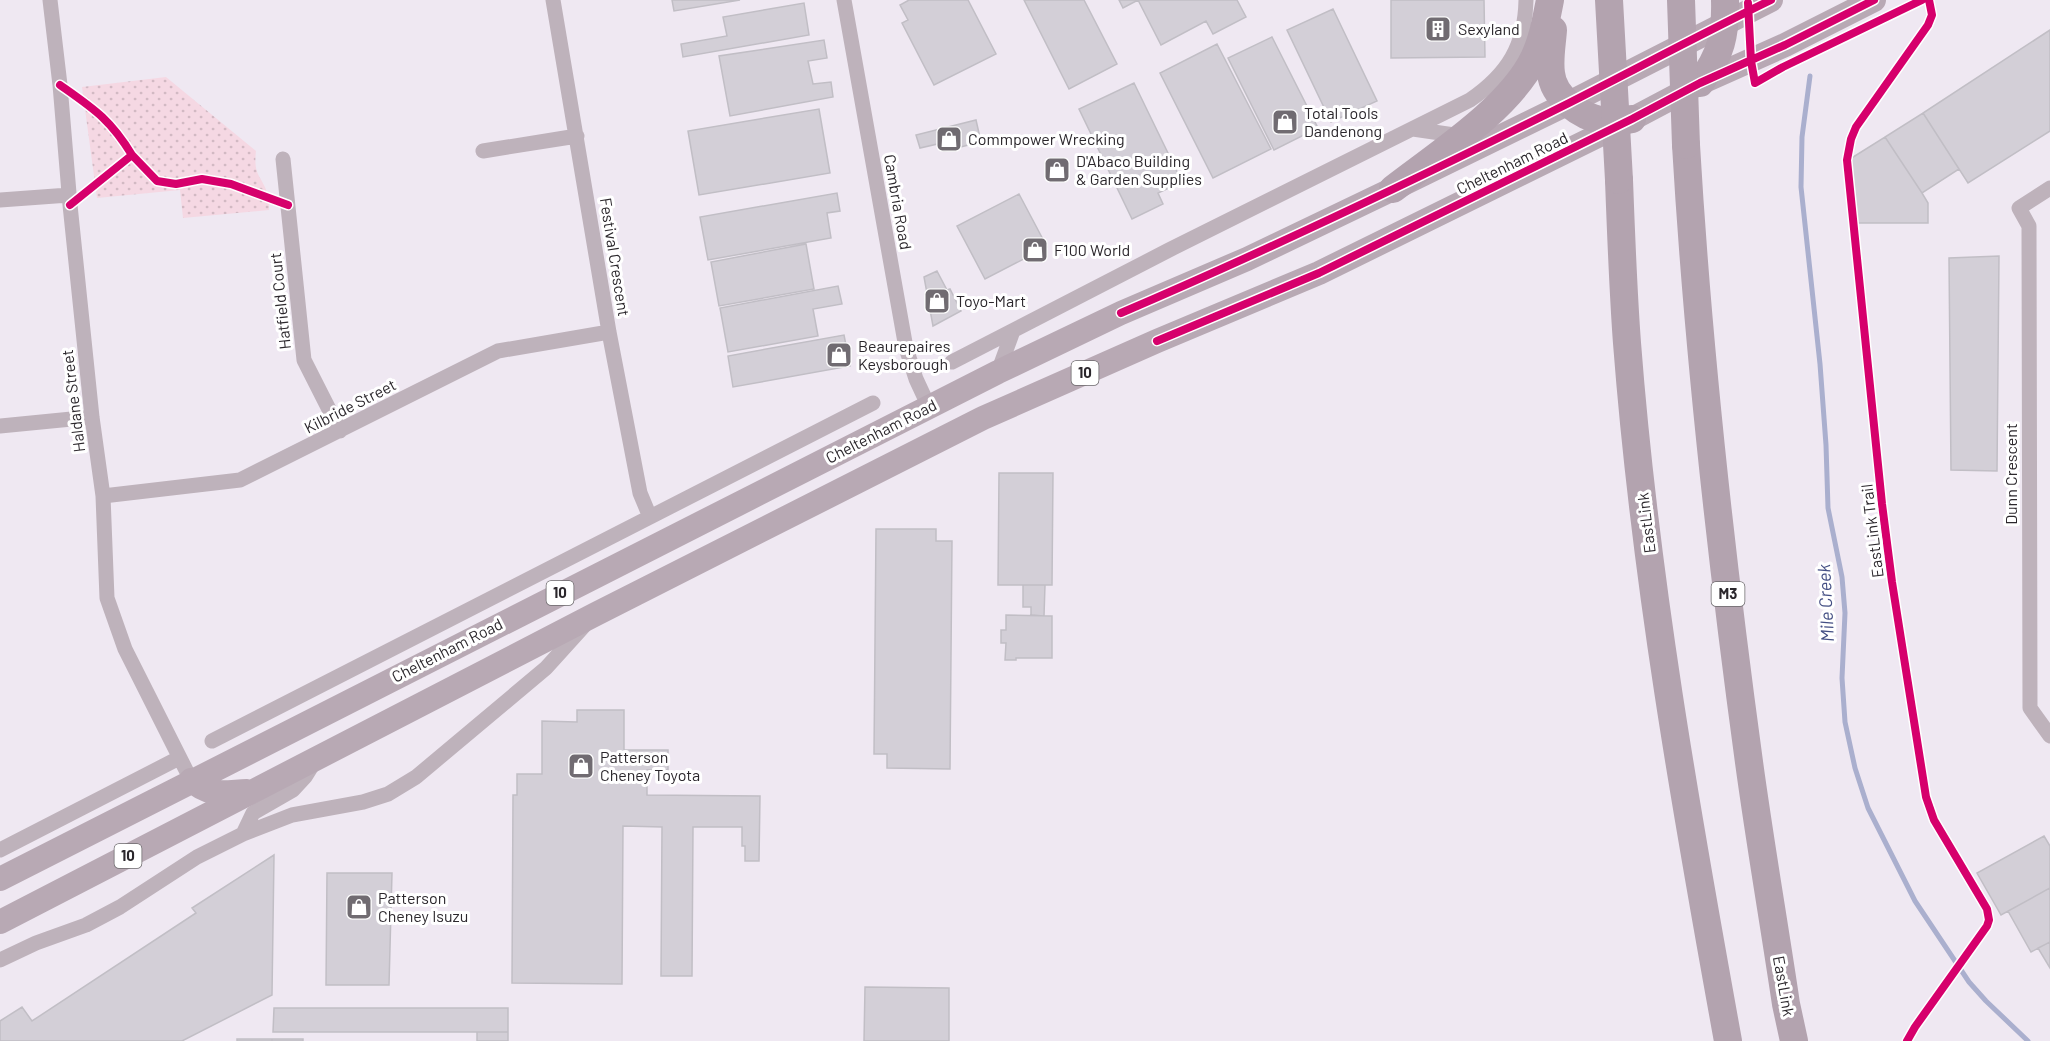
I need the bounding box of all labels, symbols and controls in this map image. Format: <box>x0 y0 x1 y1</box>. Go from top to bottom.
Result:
building icon: Sexyland <box>1423 14 1453 44</box>
place label: Sexyland <box>1458 19 1520 38</box>
place label: Total Tools Dandenong <box>1304 103 1382 140</box>
shop icon: Total Tools Dandenong <box>1270 107 1300 137</box>
shop icon: Commpower Wrecking <box>934 124 964 154</box>
street label: Cheltenham Road <box>1453 127 1571 198</box>
place label: Commpower Wrecking <box>968 129 1125 148</box>
place label: D'Abaco Building & Garden Supplies <box>1076 151 1202 188</box>
street label: Cambria Road <box>881 153 916 251</box>
shop icon: D'Abaco Building & Garden Supplies <box>1042 155 1072 185</box>
street label: Festival Crescent <box>597 196 634 318</box>
shop icon: F100 World <box>1020 235 1050 265</box>
place label: F100 World <box>1054 240 1130 259</box>
street label: Hatfield Court <box>265 252 294 350</box>
shop icon: Toyo-Mart <box>922 286 952 316</box>
place label: Toyo-Mart <box>956 291 1026 310</box>
place label: Beaurepaires Keysborough <box>858 336 950 373</box>
shop icon: Beaurepaires Keysborough <box>824 340 854 370</box>
street label: Haldane Street <box>57 349 88 453</box>
road number: 10 <box>1072 361 1098 385</box>
street label: Kilbride Street <box>301 374 399 437</box>
street label: Cheltenham Road <box>822 394 939 467</box>
street label: Dunn Crescent <box>2001 423 2020 525</box>
street label: EastLink Trail <box>1856 483 1887 579</box>
street label: EastLink <box>1632 492 1659 555</box>
water label: Mile Creek <box>1812 563 1838 643</box>
road number: 10 <box>546 581 574 605</box>
road number: M3 <box>1712 582 1744 606</box>
street label: Cheltenham Road <box>388 613 505 686</box>
place label: Patterson Cheney Toyota <box>600 747 700 784</box>
shop icon: Patterson Cheney Toyota <box>566 751 596 781</box>
road number: 10 <box>114 844 142 868</box>
place label: Patterson Cheney Isuzu <box>378 888 468 925</box>
shop icon: Patterson Cheney Isuzu <box>344 892 374 922</box>
street label: EastLink <box>1770 954 1799 1018</box>

